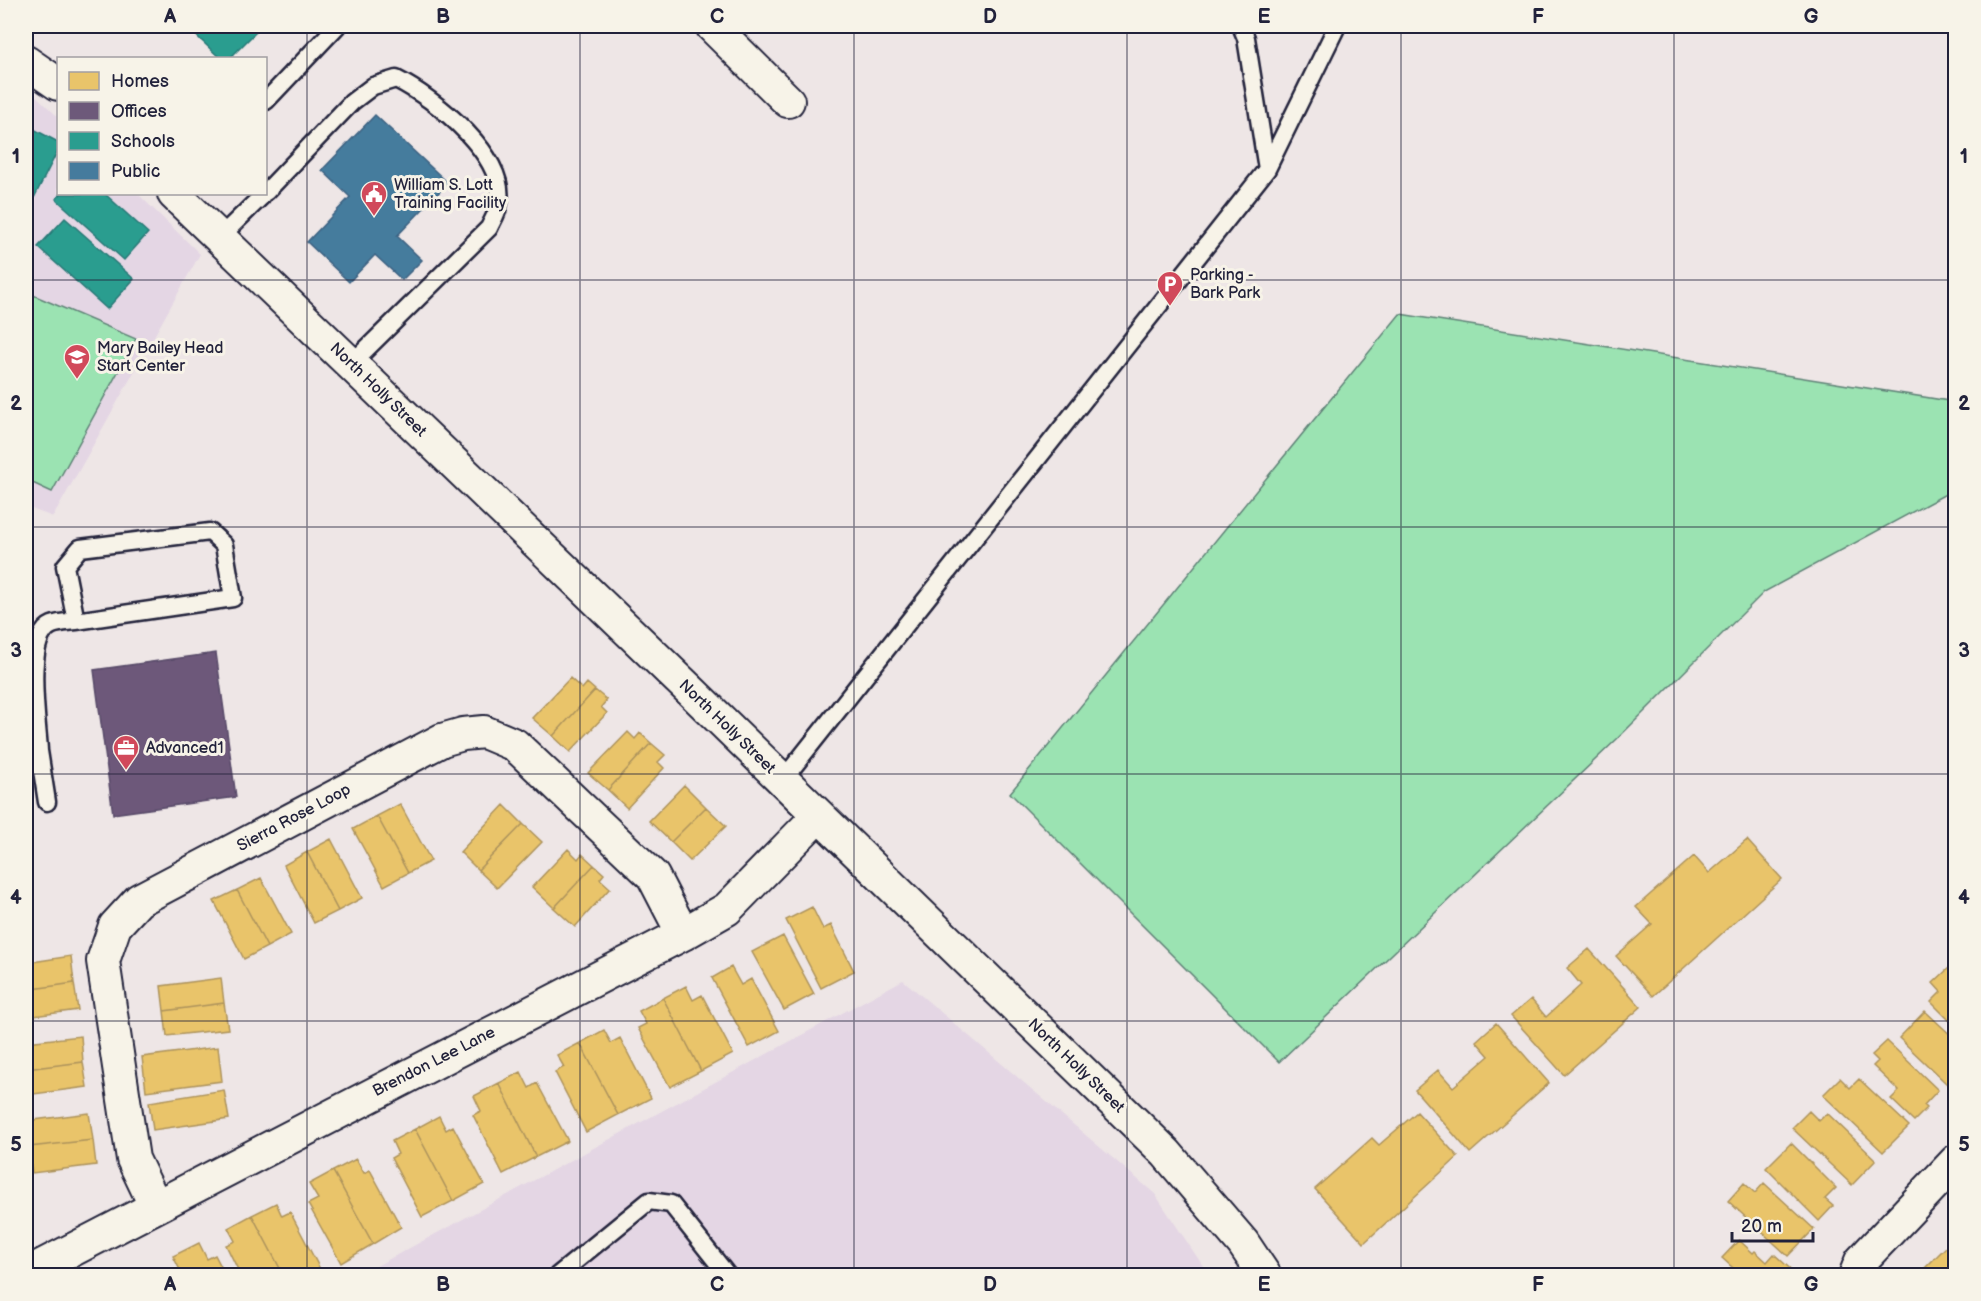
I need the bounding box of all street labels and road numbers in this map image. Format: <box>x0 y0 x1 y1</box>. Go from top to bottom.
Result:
street label: North Holly Street <box>326 339 430 441</box>
street label: North Holly Street <box>675 676 779 778</box>
street label: Sierra Rose Loop <box>234 780 354 856</box>
street label: North Holly Street <box>1024 1015 1128 1117</box>
street label: Brendon Lee Lane <box>370 1023 499 1101</box>

